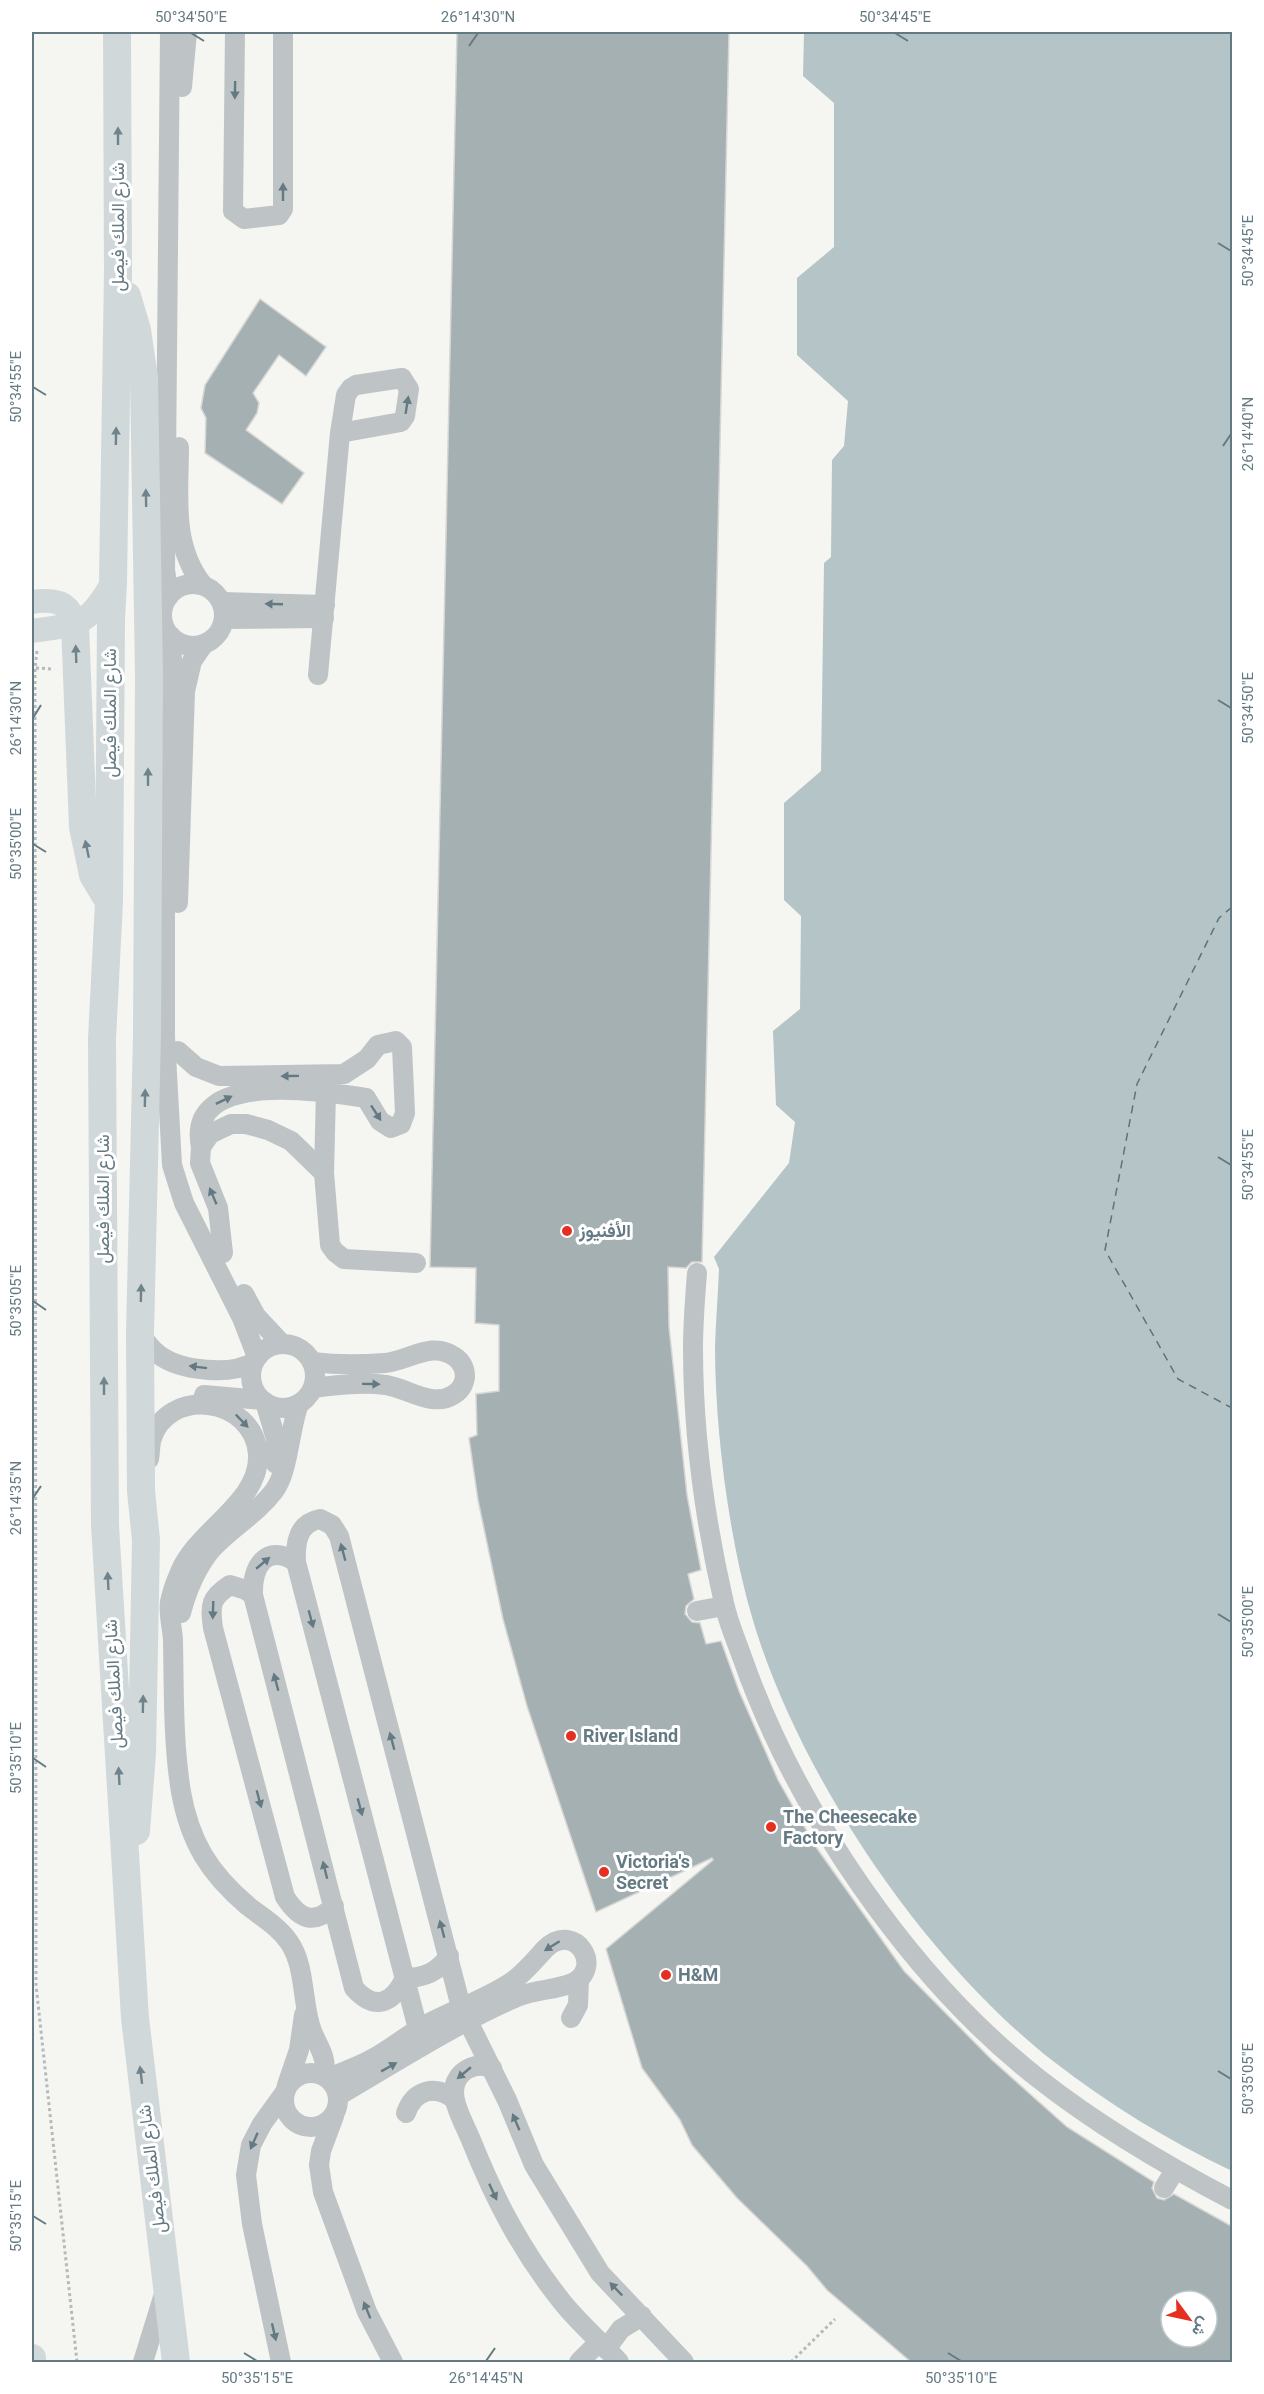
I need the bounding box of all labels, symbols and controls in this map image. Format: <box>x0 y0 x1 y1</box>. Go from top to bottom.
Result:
text: 50°34'50"E <box>155 8 228 26</box>
text: 26°14'30"N <box>441 8 515 26</box>
text: 50°34'45"E <box>859 8 932 26</box>
one-way arrow <box>230 80 240 99</box>
one-way arrow <box>113 127 123 146</box>
street label: شارع الملك فيصل <box>107 162 130 292</box>
one-way arrow <box>278 182 288 201</box>
text: 50°34'45"E <box>1239 214 1257 287</box>
text: 50°34'55"E <box>7 350 25 423</box>
one-way arrow <box>402 396 411 415</box>
text: 26°14'40"N <box>1239 397 1257 471</box>
one-way arrow <box>111 427 120 446</box>
one-way arrow <box>141 489 151 508</box>
one-way arrow <box>264 599 283 608</box>
one-way arrow <box>71 645 80 664</box>
street label: شارع الملك فيصل <box>99 648 122 778</box>
text: 50°34'50"E <box>1239 671 1257 744</box>
text: 26°14'30"N <box>7 681 25 755</box>
one-way arrow <box>143 768 153 787</box>
text: 50°35'00"E <box>7 807 25 880</box>
one-way arrow <box>82 839 91 858</box>
one-way arrow <box>280 1071 299 1081</box>
one-way arrow <box>141 1089 150 1108</box>
one-way arrow <box>215 1096 232 1105</box>
one-way arrow <box>370 1105 381 1122</box>
text: 50°34'55"E <box>1239 1128 1257 1201</box>
street label: شارع الملك فيصل <box>92 1134 115 1264</box>
one-way arrow <box>208 1186 218 1204</box>
place label: الأفنيوز <box>578 1220 631 1242</box>
marker: الأفنيوز <box>560 1224 574 1238</box>
text: 50°35'05"E <box>7 1264 25 1337</box>
one-way arrow <box>137 1284 146 1303</box>
one-way arrow <box>188 1363 207 1372</box>
one-way arrow <box>99 1377 109 1396</box>
one-way arrow <box>362 1380 381 1389</box>
one-way arrow <box>235 1414 249 1429</box>
text: 26°14'35"N <box>7 1461 25 1535</box>
one-way arrow <box>337 1543 347 1561</box>
one-way arrow <box>255 1556 271 1569</box>
one-way arrow <box>104 1572 113 1591</box>
text: 50°35'00"E <box>1239 1585 1257 1658</box>
one-way arrow <box>208 1601 217 1620</box>
one-way arrow <box>306 1609 316 1628</box>
street label: شارع الملك فيصل <box>100 1619 129 1749</box>
one-way arrow <box>271 1673 280 1691</box>
one-way arrow <box>138 1695 148 1714</box>
text: 50°35'10"E <box>7 1721 25 1794</box>
place label: River Island <box>583 1725 678 1746</box>
marker: River Island <box>564 1729 578 1743</box>
one-way arrow <box>387 1732 396 1750</box>
one-way arrow <box>115 1767 124 1786</box>
one-way arrow <box>255 1790 264 1808</box>
one-way arrow <box>356 1798 365 1816</box>
place label: The Cheesecake Factory <box>783 1806 917 1848</box>
marker: The Cheesecake Factory <box>764 1820 778 1834</box>
place label: Victoria's Secret <box>616 1851 690 1893</box>
one-way arrow <box>320 1861 330 1880</box>
marker: Victoria's Secret <box>597 1865 611 1879</box>
one-way arrow <box>437 1920 446 1938</box>
one-way arrow <box>544 1940 561 1951</box>
place label: H&M <box>678 1964 718 1985</box>
marker: H&M <box>659 1968 673 1982</box>
text: 50°35'05"E <box>1239 2042 1257 2115</box>
one-way arrow <box>381 2062 398 2072</box>
one-way arrow <box>136 2066 146 2085</box>
one-way arrow <box>457 2067 472 2080</box>
street label: شارع الملك فيصل <box>133 2103 172 2234</box>
one-way arrow <box>511 2113 521 2131</box>
one-way arrow <box>248 2132 258 2150</box>
text: 50°35'15"E <box>7 2179 25 2252</box>
one-way arrow <box>488 2183 497 2200</box>
one-way arrow <box>609 2282 623 2296</box>
north arrow <box>1159 2289 1219 2349</box>
one-way arrow <box>362 2301 371 2319</box>
text: ش <box>1188 2314 1214 2340</box>
one-way arrow <box>270 2323 280 2341</box>
text: 50°35'15"E <box>221 2369 294 2387</box>
text: 26°14'45"N <box>449 2369 523 2387</box>
text: 50°35'10"E <box>925 2369 998 2387</box>

